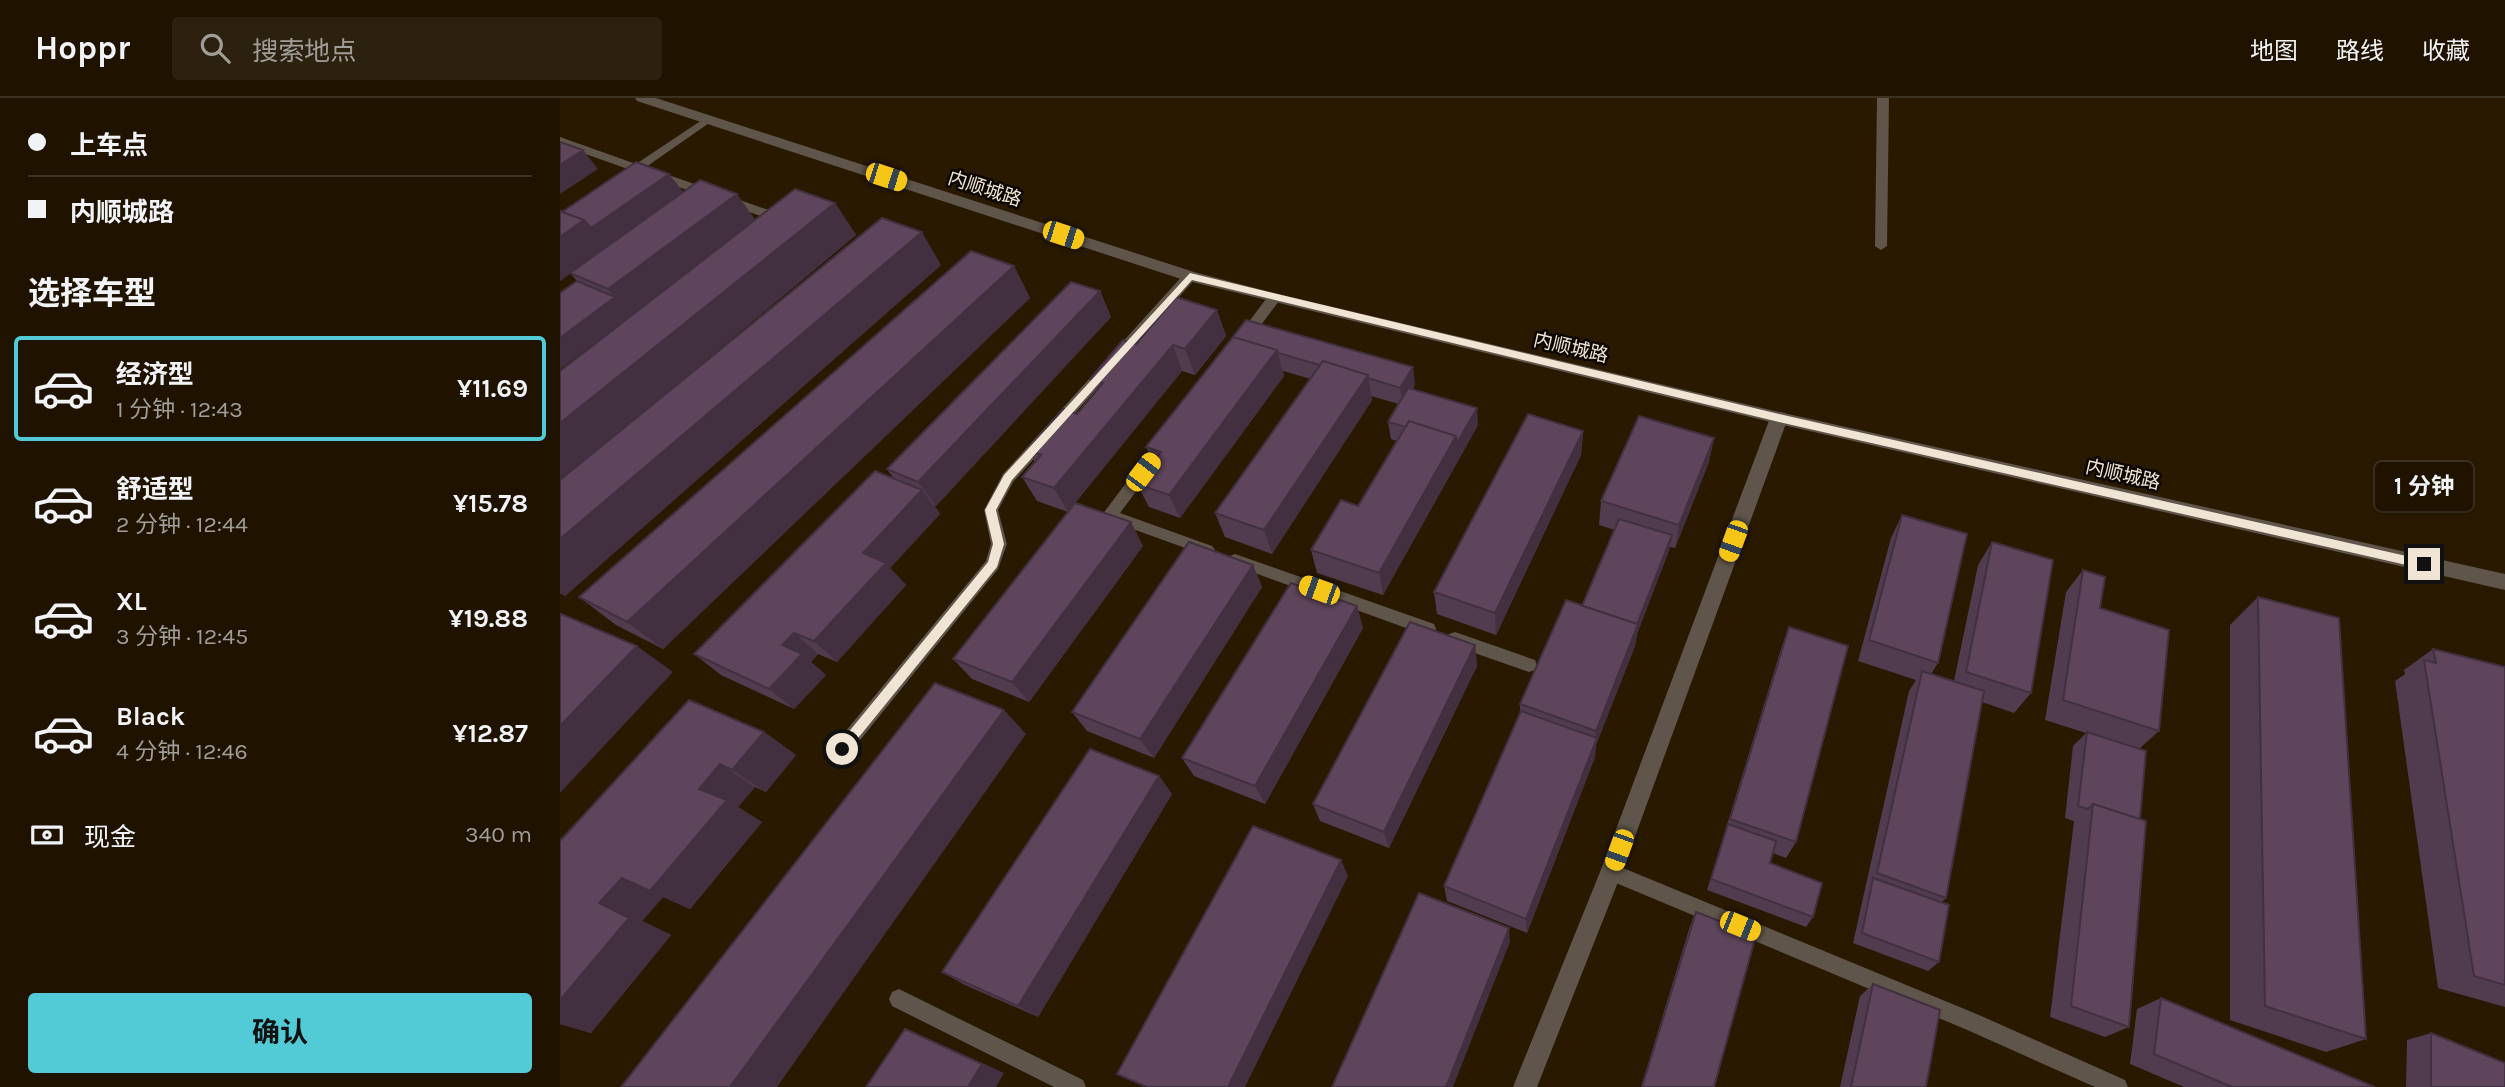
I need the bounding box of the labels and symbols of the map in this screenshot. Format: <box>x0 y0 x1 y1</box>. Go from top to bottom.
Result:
car <box>863 161 910 193</box>
street label: 内顺城路 <box>945 167 1024 211</box>
car <box>1040 219 1087 251</box>
street label: 内顺城路 <box>1531 329 1610 367</box>
car <box>1122 449 1165 495</box>
street label: 内顺城路 <box>2083 456 2162 494</box>
callout: 1 分钟 <box>2375 462 2473 512</box>
car <box>1716 518 1751 564</box>
route end <box>2408 548 2440 580</box>
car <box>1296 573 1343 607</box>
route start <box>826 733 858 765</box>
car <box>1602 827 1637 873</box>
car <box>1717 908 1764 944</box>

